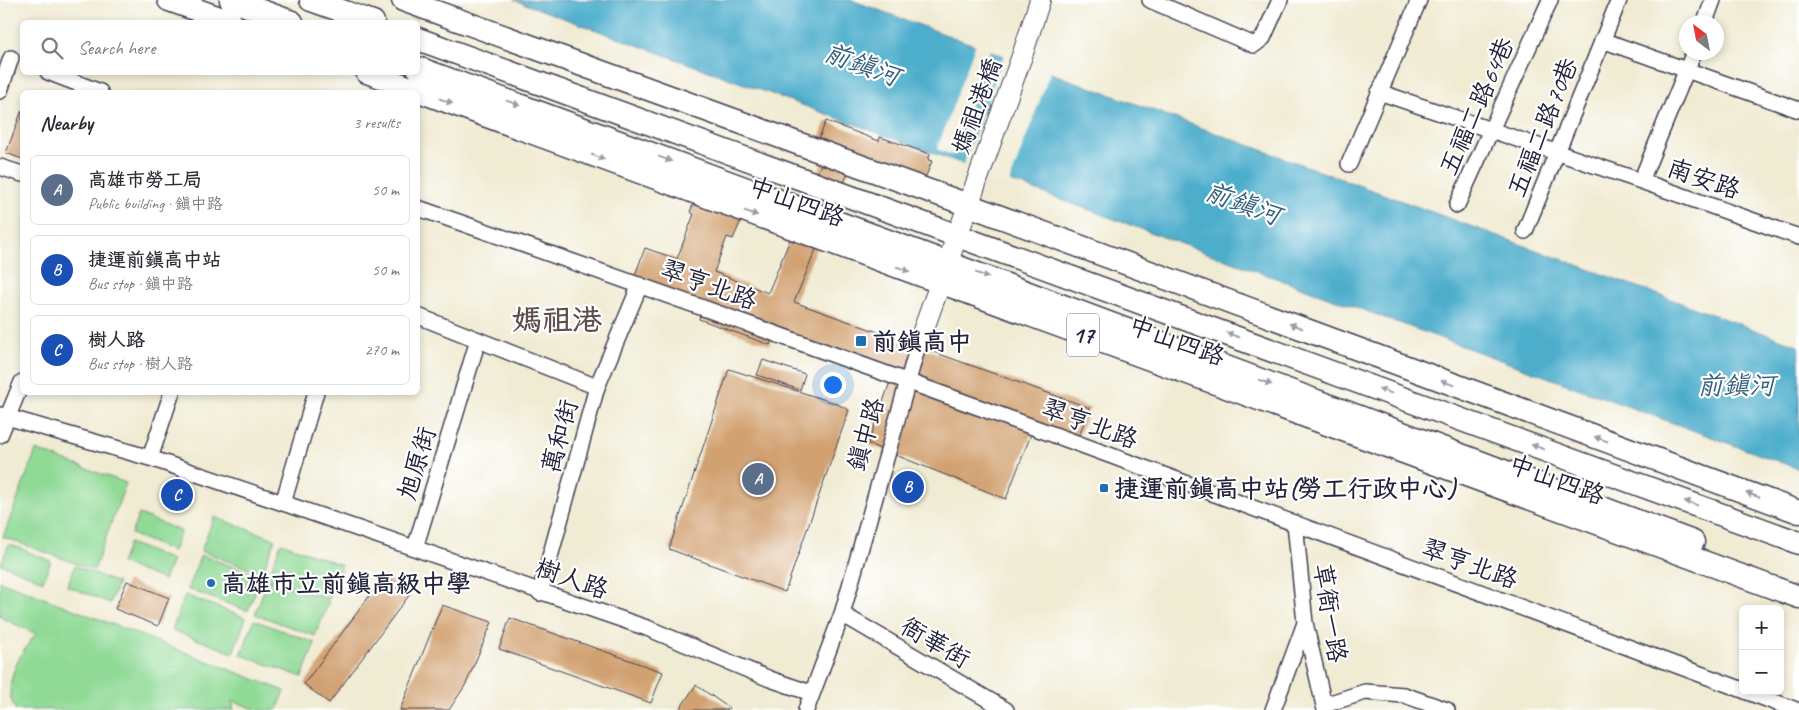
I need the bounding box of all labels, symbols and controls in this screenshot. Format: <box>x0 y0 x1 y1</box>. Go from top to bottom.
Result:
north arrow <box>1679 15 1724 60</box>
search box <box>20 20 420 75</box>
street label: 五福二路64巷 <box>1432 33 1522 180</box>
icon: search <box>38 34 66 62</box>
text: Search here <box>78 36 155 60</box>
water label: 前鎮河 <box>820 36 908 95</box>
street label: 五福二路70巷 <box>1500 53 1585 202</box>
street label: 媽祖港橋 <box>945 54 1009 159</box>
one-way arrow <box>438 98 453 105</box>
one-way arrow <box>505 100 520 107</box>
text: Nearby <box>40 110 93 136</box>
text: 3 results <box>353 113 400 133</box>
street label: 南安路 <box>1663 152 1744 206</box>
one-way arrow <box>591 153 606 161</box>
one-way arrow <box>658 155 673 163</box>
text: 高雄市勞工局 <box>88 168 202 192</box>
street label: 中山四路 <box>744 170 849 234</box>
water label: 前鎮河 <box>1201 175 1289 234</box>
text: A <box>53 180 61 200</box>
text: 50 m <box>372 180 399 200</box>
text: Public building · 鎮中路 <box>88 194 223 214</box>
one-way arrow <box>743 210 758 217</box>
text: 捷運前鎮高中站 <box>88 248 221 272</box>
street label: 翠亨北路 <box>656 253 761 317</box>
text: B <box>53 260 61 280</box>
text: 50 m <box>372 260 399 280</box>
one-way arrow <box>896 265 911 273</box>
one-way arrow <box>975 272 989 280</box>
text: Bus stop · 鎮中路 <box>88 274 193 294</box>
district label: 媽祖港 <box>512 301 602 339</box>
street label: 中山四路 <box>1124 309 1229 373</box>
road number: 17 <box>1067 314 1099 356</box>
one-way arrow <box>1288 322 1303 330</box>
place label: 前鎮高中 <box>872 326 972 358</box>
text: 樹人路 <box>88 328 145 352</box>
one-way arrow <box>1225 331 1240 339</box>
marker: 前鎮高中 <box>854 334 868 348</box>
text: C <box>53 340 61 360</box>
text: 270 m <box>365 340 399 360</box>
text: Bus stop · 樹人路 <box>88 354 193 374</box>
water label: 前鎮河 <box>1697 369 1779 402</box>
your location <box>820 372 846 398</box>
one-way arrow <box>1258 378 1273 386</box>
one-way arrow <box>1441 378 1456 386</box>
one-way arrow <box>1378 387 1393 394</box>
street label: 翠亨北路 <box>1037 392 1142 456</box>
street label: 鎮中路 <box>840 394 892 475</box>
street label: 萬和街 <box>535 396 585 477</box>
street label: 旭原街 <box>391 423 443 504</box>
one-way arrow <box>1593 435 1608 443</box>
one-way arrow <box>1530 443 1545 451</box>
street label: 中山四路 <box>1504 448 1609 512</box>
pin: A <box>742 460 774 498</box>
pin: B <box>892 468 924 506</box>
place label: 捷運前鎮高中站(勞工行政中心) <box>1114 473 1457 505</box>
pin: C <box>161 476 193 514</box>
marker: 捷運前鎮高中站(勞工行政中心) <box>1098 482 1110 494</box>
one-way arrow <box>1745 491 1760 499</box>
one-way arrow <box>1683 499 1698 506</box>
street label: 翠亨北路 <box>1417 532 1522 596</box>
street label: 樹人路 <box>531 552 612 606</box>
street label: 草衙一路 <box>1306 561 1354 665</box>
place label: 高雄市立前鎮高級中學 <box>221 568 471 600</box>
marker: 高雄市立前鎮高級中學 <box>205 577 217 589</box>
map controls <box>1739 605 1784 695</box>
button: + <box>1739 605 1784 650</box>
street label: 衙華街 <box>895 610 976 675</box>
button: − <box>1739 650 1784 695</box>

